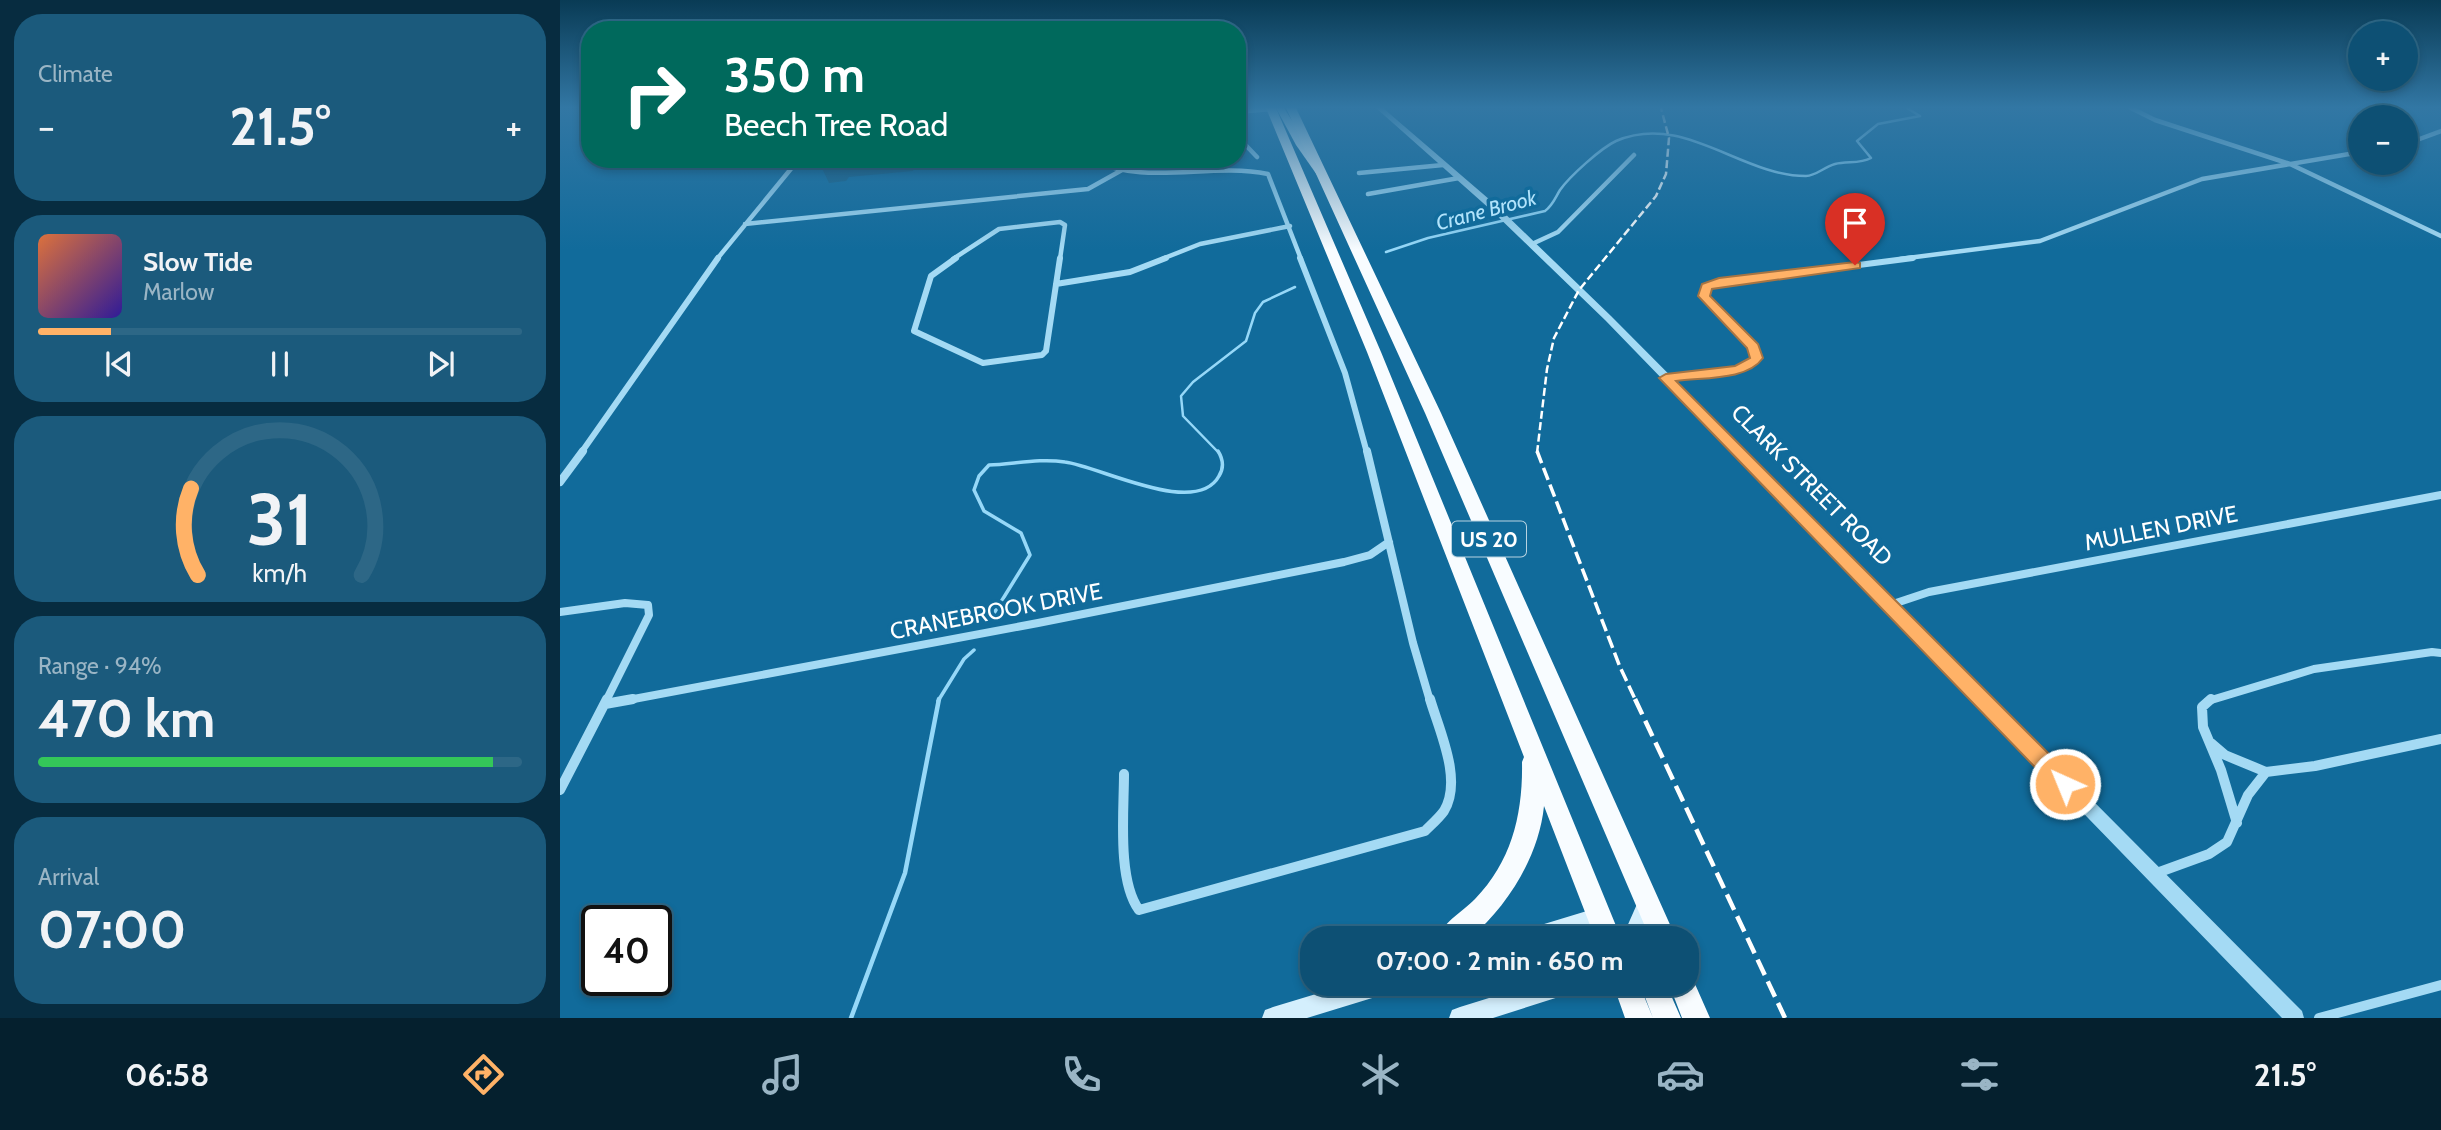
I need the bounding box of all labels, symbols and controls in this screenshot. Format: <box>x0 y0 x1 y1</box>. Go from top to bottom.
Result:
map controls <box>2348 21 2418 175</box>
button: + <box>2348 21 2418 91</box>
text: 350 m <box>724 45 865 104</box>
icon: right <box>609 49 700 140</box>
text: Climate <box>38 60 113 88</box>
text: 21.5° <box>229 95 331 158</box>
text: − <box>38 103 55 150</box>
text: + <box>505 103 522 150</box>
text: Beech Tree Road <box>724 105 948 144</box>
button: − <box>2348 105 2418 175</box>
water label: Crane Brook <box>1433 184 1540 235</box>
pin <box>1825 193 1885 265</box>
icon: arrive <box>1836 204 1874 242</box>
text: Slow Tide <box>143 246 253 278</box>
text: Marlow <box>143 278 214 306</box>
icon: previous <box>100 345 138 383</box>
icon: pause <box>261 345 299 383</box>
icon: next <box>422 345 460 383</box>
street label: CLARK STREET ROAD <box>1726 399 1898 571</box>
text: 31 <box>247 475 313 563</box>
street label: MULLEN DRIVE <box>2082 499 2240 557</box>
road number: US 20 <box>1452 522 1526 556</box>
text: km/h <box>253 558 307 588</box>
street label: CRANEBROOK DRIVE <box>888 577 1104 645</box>
text: Range · 94% <box>38 652 162 680</box>
text: 470 km <box>38 687 215 750</box>
position arrow <box>2028 747 2102 821</box>
text: Arrival <box>38 863 99 891</box>
text: 07:00 <box>38 898 186 961</box>
speed limit sign: 40 <box>581 905 672 996</box>
text: 07:00 · 2 min · 650 m <box>1376 945 1623 977</box>
icon: directions <box>459 1050 508 1099</box>
icon: music <box>758 1050 807 1099</box>
icon: phone <box>1057 1050 1106 1099</box>
icon: climate <box>1356 1050 1405 1099</box>
icon: car <box>1656 1050 1705 1099</box>
icon: filters <box>1955 1050 2004 1099</box>
text: 06:58 <box>125 1055 209 1094</box>
text: 21.5° <box>2254 1055 2316 1094</box>

